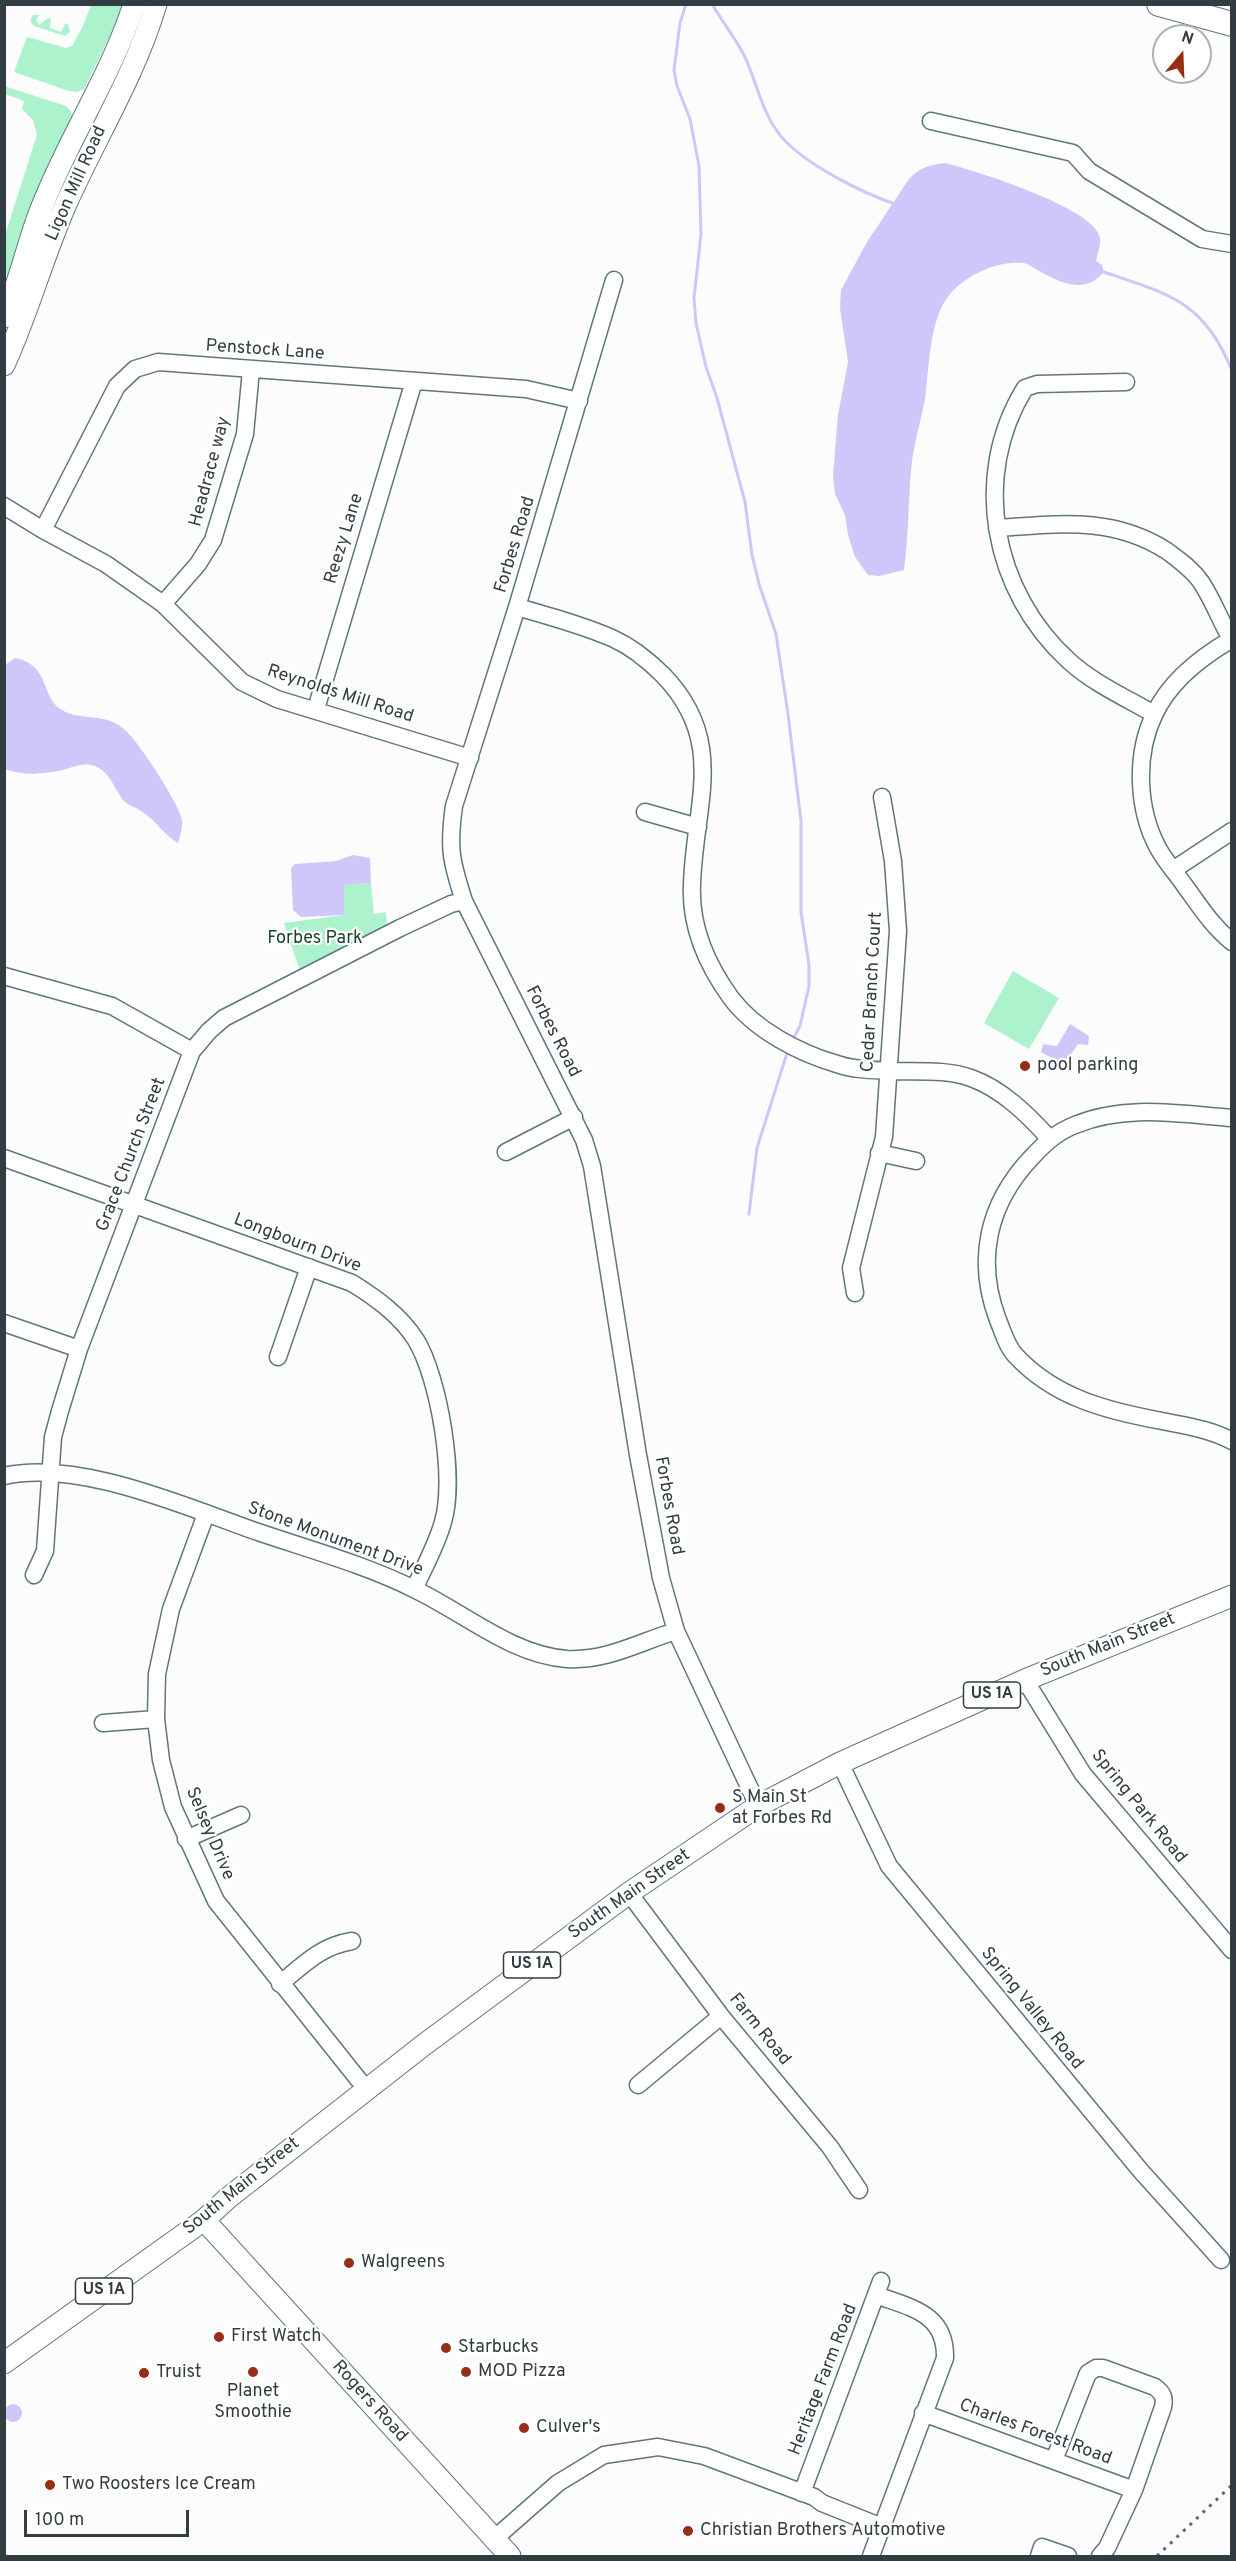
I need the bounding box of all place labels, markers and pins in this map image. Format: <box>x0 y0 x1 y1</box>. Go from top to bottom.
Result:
place label: pool parking <box>1037 1055 1138 1077</box>
marker: pool parking <box>1018 1059 1032 1073</box>
place label: S Main St at Forbes Rd <box>732 1787 832 1830</box>
marker: S Main St at Forbes Rd <box>713 1801 727 1815</box>
place label: Walgreens <box>361 2252 445 2274</box>
marker: Walgreens <box>342 2256 356 2270</box>
place label: First Watch <box>231 2326 321 2348</box>
marker: First Watch <box>212 2330 226 2344</box>
place label: Starbucks <box>458 2337 539 2359</box>
marker: Starbucks <box>439 2341 453 2355</box>
place label: MOD Pizza <box>478 2361 566 2383</box>
place label: Truist <box>156 2362 202 2384</box>
marker: Planet Smoothie <box>246 2365 260 2379</box>
marker: MOD Pizza <box>459 2365 473 2379</box>
marker: Truist <box>137 2366 151 2380</box>
place label: Planet Smoothie <box>214 2381 292 2424</box>
place label: Culver's <box>536 2417 601 2439</box>
marker: Culver's <box>517 2421 531 2435</box>
place label: Two Roosters Ice Cream <box>62 2474 256 2496</box>
marker: Two Roosters Ice Cream <box>43 2478 57 2492</box>
place label: Christian Brothers Automotive <box>700 2520 945 2542</box>
marker: Christian Brothers Automotive <box>681 2524 695 2538</box>

